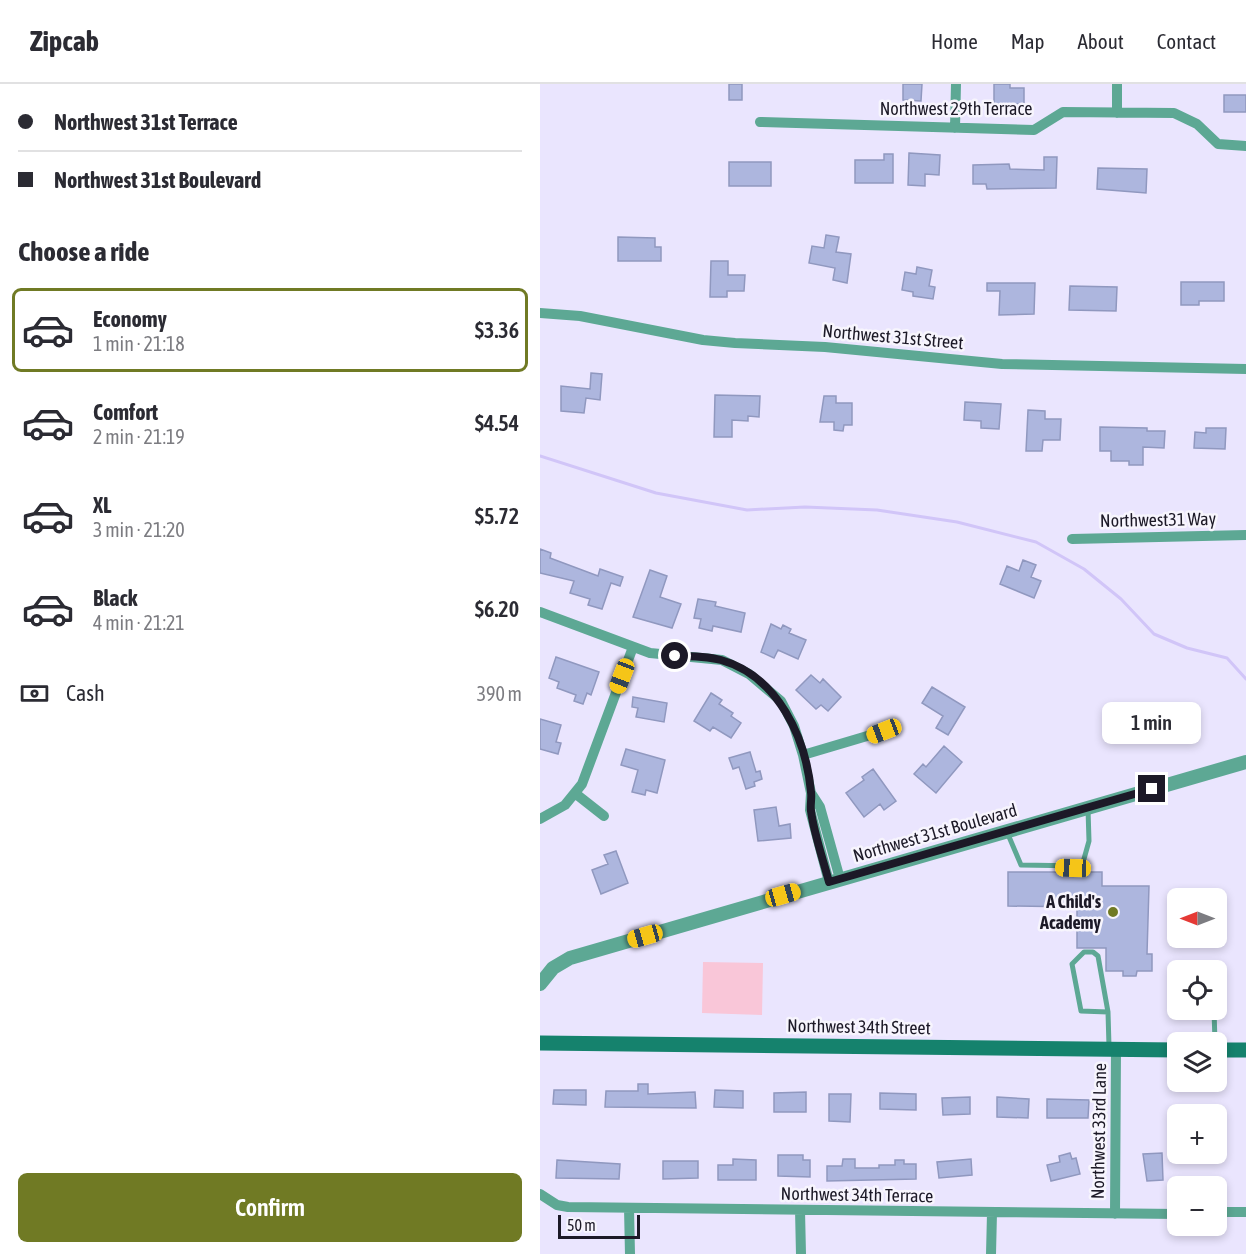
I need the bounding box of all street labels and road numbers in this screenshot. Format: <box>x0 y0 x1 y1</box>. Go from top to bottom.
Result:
street label: Northwest 29th Terrace <box>880 98 1032 119</box>
street label: Northwest 31st Street <box>822 320 964 353</box>
street label: Northwest31 Way <box>1100 508 1216 531</box>
street label: Northwest 31st Boulevard <box>850 799 1019 866</box>
street label: Northwest 34th Street <box>787 1015 931 1038</box>
street label: Northwest 33rd Lane <box>1087 1063 1110 1199</box>
street label: Northwest 34th Terrace <box>781 1183 933 1206</box>

